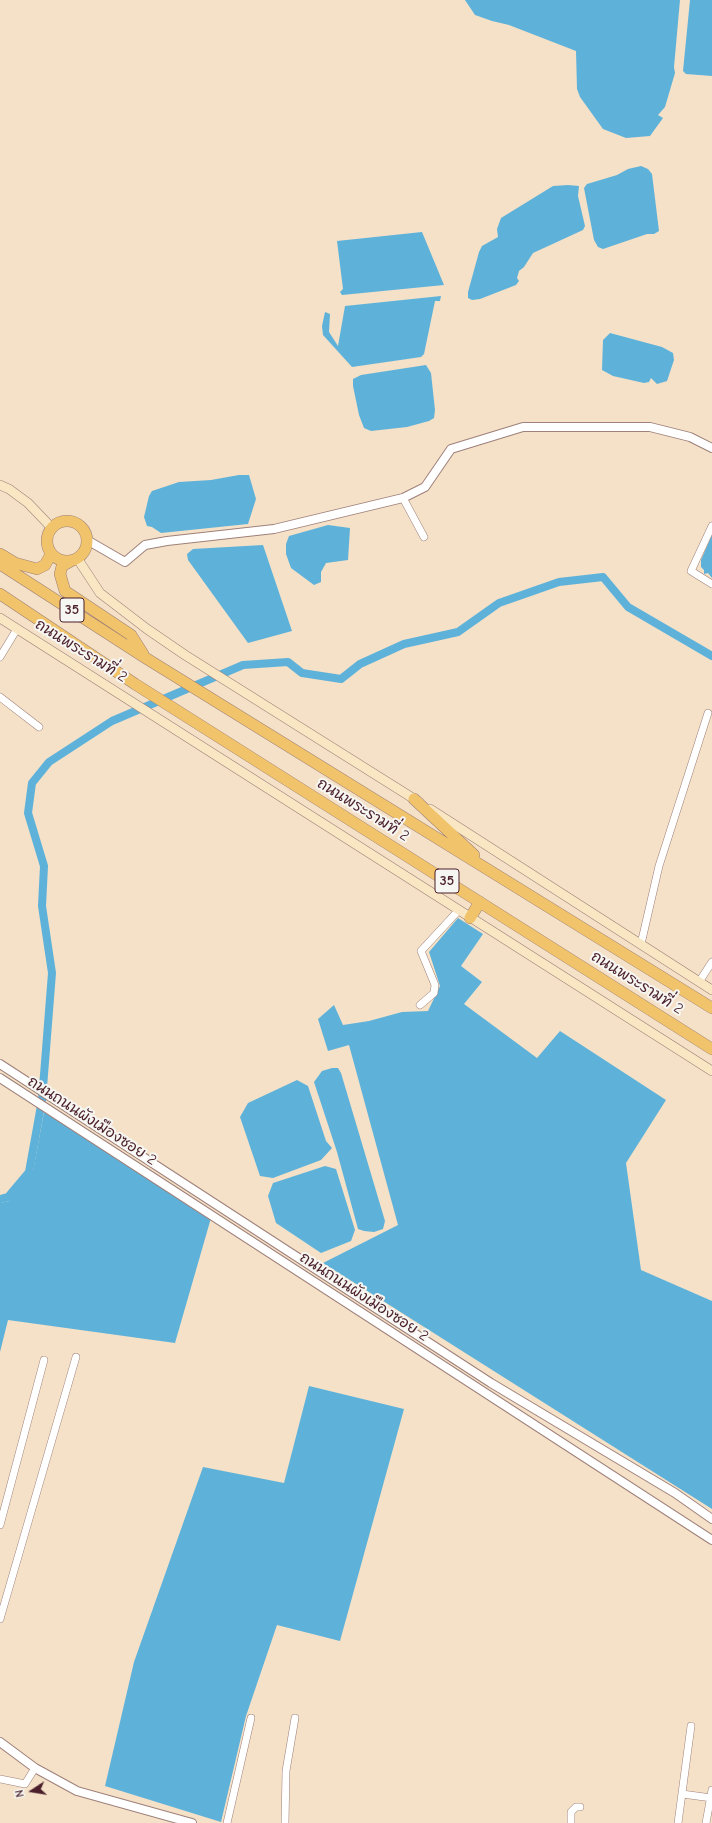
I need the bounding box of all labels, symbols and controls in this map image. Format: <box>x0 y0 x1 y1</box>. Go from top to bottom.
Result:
road number: 35 <box>60 598 84 622</box>
street label: ถนนพระรามที่ 2 <box>32 615 130 687</box>
street label: ถนนพระรามที่ 2 <box>314 774 412 846</box>
road number: 35 <box>435 869 459 893</box>
street label: ถนนพระรามที่ 2 <box>588 947 686 1019</box>
street label: ถนนถนนผังเมืองซอย 2 <box>24 1073 160 1169</box>
street label: ถนนถนนผังเมืองซอย 2 <box>296 1249 432 1345</box>
north arrow <box>12 1771 52 1811</box>
text: N <box>13 1789 27 1798</box>

